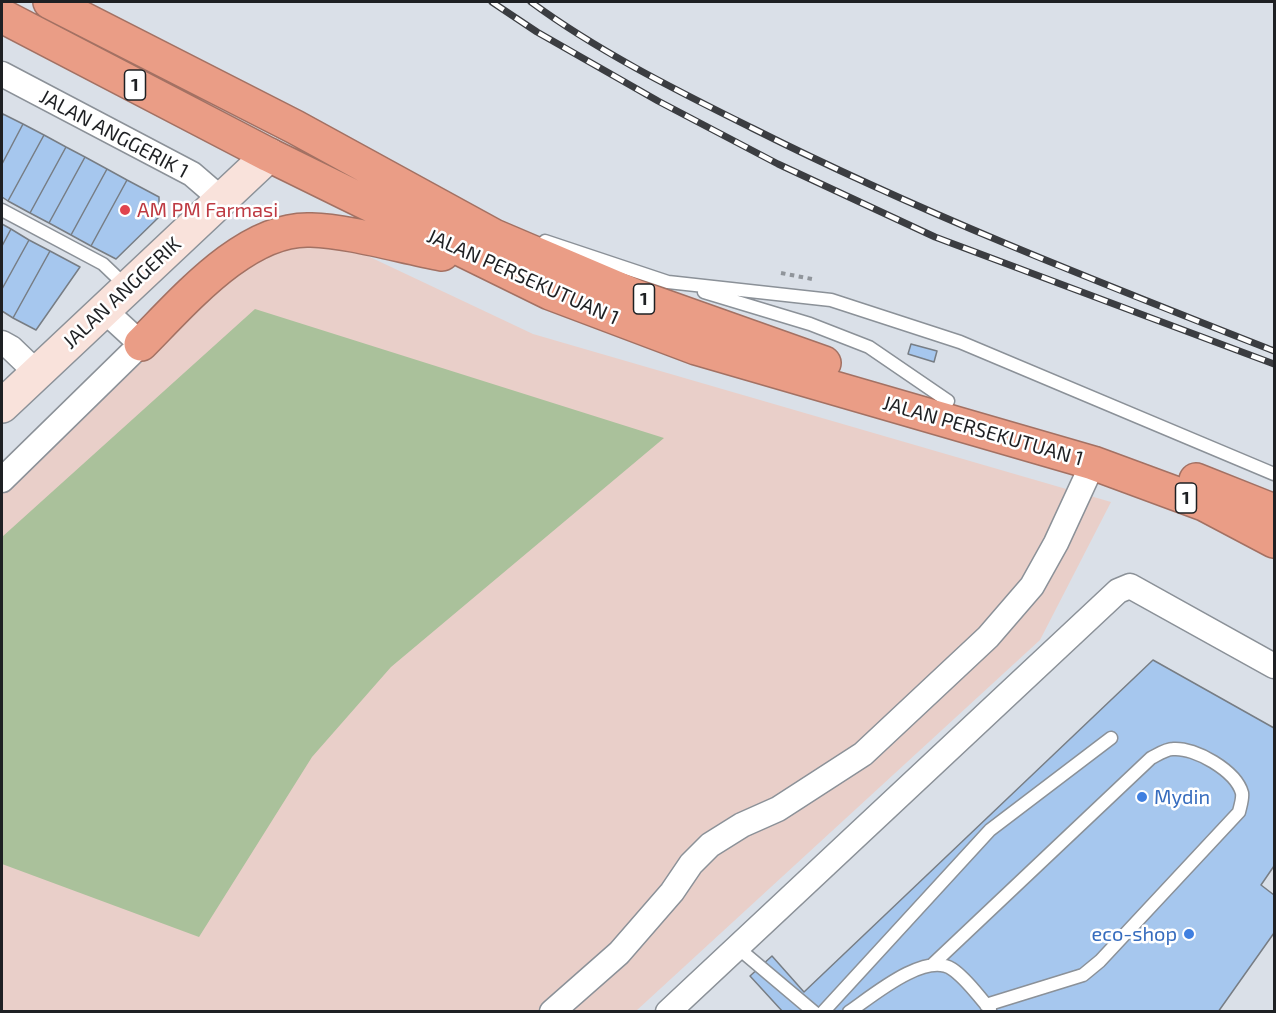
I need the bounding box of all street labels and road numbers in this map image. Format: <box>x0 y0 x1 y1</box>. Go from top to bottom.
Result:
road number: 1 <box>124 70 146 100</box>
street label: JALAN ANGGERIK 1 <box>35 85 193 183</box>
street label: JALAN PERSEKUTUAN 1 <box>423 224 623 330</box>
street label: JALAN ANGGERIK <box>58 232 186 354</box>
road number: 1 <box>634 284 654 314</box>
street label: JALAN PERSEKUTUAN 1 <box>880 391 1086 471</box>
road number: 1 <box>1176 483 1196 513</box>

